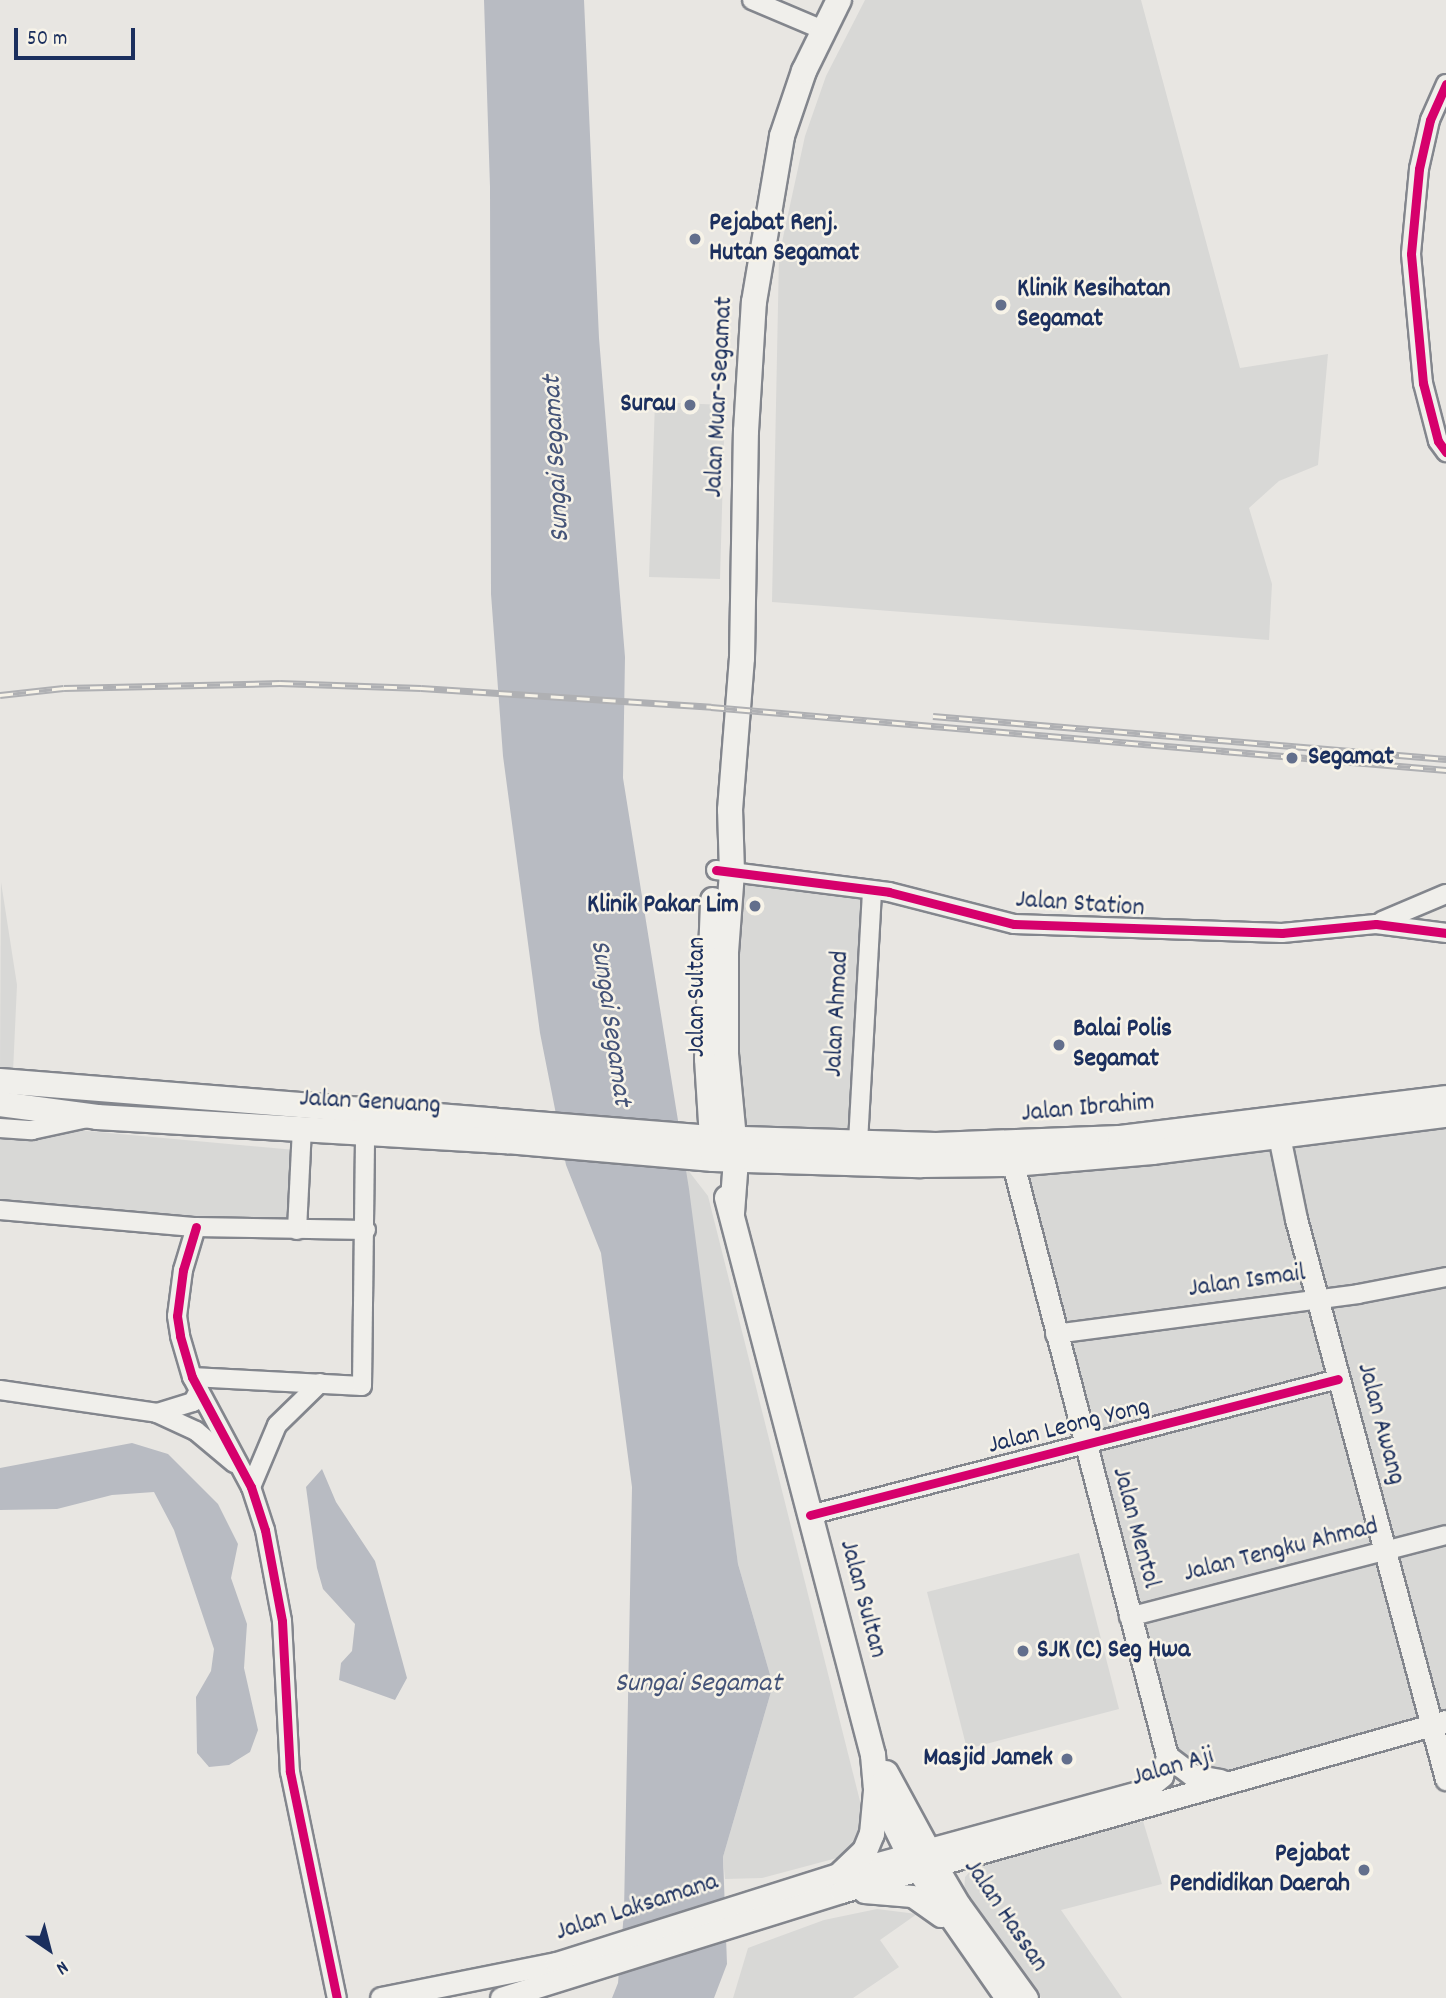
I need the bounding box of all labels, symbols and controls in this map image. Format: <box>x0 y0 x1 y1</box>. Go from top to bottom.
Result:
scale bar <box>18 14 138 58</box>
text: 50 m <box>27 25 67 55</box>
place label: Pejabat Renj. Hutan Segamat <box>709 208 859 270</box>
marker: Pejabat Renj. Hutan Segamat <box>687 231 703 247</box>
place label: Klinik Kesihatan Segamat <box>1017 274 1170 336</box>
marker: Klinik Kesihatan Segamat <box>991 295 1011 315</box>
street label: Jalan Muar-Segamat <box>699 296 741 498</box>
water label: Sungai Segamat <box>537 375 579 543</box>
place label: Surau <box>620 389 676 421</box>
marker: Surau <box>682 397 698 413</box>
place label: Segamat <box>1308 742 1394 774</box>
marker: Segamat <box>1282 748 1302 768</box>
street label: Jalan Station <box>1014 885 1146 925</box>
place label: Klinik Pakar Lim <box>587 890 739 922</box>
marker: Klinik Pakar Lim <box>745 896 765 916</box>
street label: Jalan Sultan <box>682 937 714 1057</box>
water label: Sungai Segamat <box>581 938 637 1108</box>
street label: Jalan Ahmad <box>819 950 857 1078</box>
place label: Balai Polis Segamat <box>1073 1014 1172 1076</box>
marker: Balai Polis Segamat <box>1051 1037 1067 1053</box>
street label: Jalan Genuang <box>299 1084 441 1122</box>
street label: Jalan Ibrahim <box>1020 1088 1156 1130</box>
street label: Jalan Ismail <box>1186 1258 1308 1306</box>
street label: Jalan Awang <box>1349 1360 1411 1488</box>
street label: Jalan Leong Yong <box>985 1392 1153 1462</box>
street label: Jalan Mentol <box>1104 1464 1166 1592</box>
street label: Jalan Tengku Ahmad <box>1180 1512 1382 1590</box>
street label: Jalan Sultan <box>831 1537 893 1661</box>
place label: SJK (C) Seg Hwa <box>1037 1635 1190 1667</box>
marker: SJK (C) Seg Hwa <box>1015 1643 1031 1659</box>
water label: Sungai Segamat <box>614 1668 782 1702</box>
street label: Jalan Aji <box>1128 1741 1218 1795</box>
place label: Masjid Jamek <box>923 1743 1053 1775</box>
marker: Masjid Jamek <box>1059 1751 1075 1767</box>
place label: Pejabat Pendidikan Daerah <box>1169 1839 1350 1900</box>
street label: Jalan Hassan <box>956 1854 1054 1978</box>
marker: Pejabat Pendidikan Daerah <box>1356 1862 1372 1878</box>
street label: Jalan Laksamana <box>552 1867 722 1949</box>
north arrow <box>14 1914 84 1984</box>
text: N <box>50 1953 73 1980</box>

